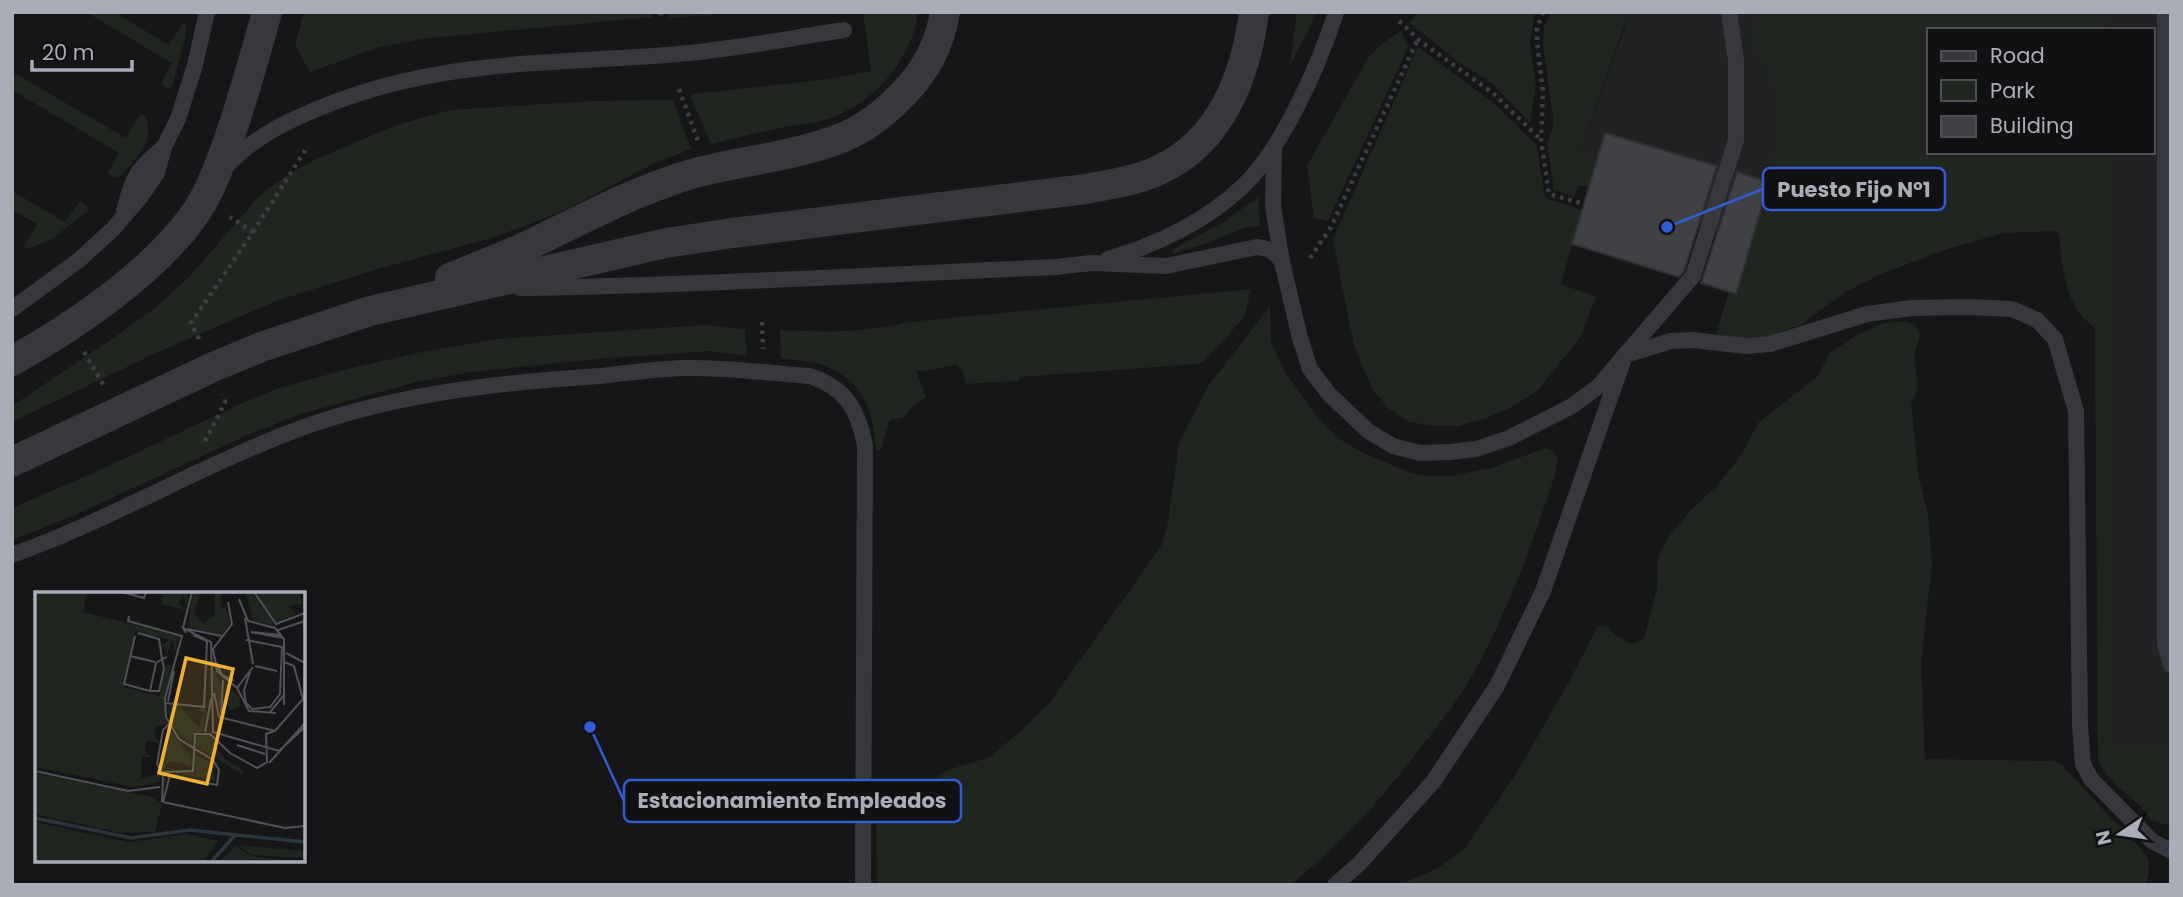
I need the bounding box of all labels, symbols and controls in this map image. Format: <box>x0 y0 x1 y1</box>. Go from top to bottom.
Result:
scale bar <box>32 28 131 72</box>
legend <box>1927 28 2155 154</box>
text: 20 m <box>42 38 95 67</box>
text: Road <box>1990 41 2045 70</box>
text: Park <box>1990 76 2035 105</box>
text: Building <box>1990 111 2074 140</box>
callout: Puesto Fijo N°1 <box>1763 168 1945 210</box>
text: Puesto Fijo N°1 <box>1777 175 1931 204</box>
inset map <box>35 592 304 862</box>
callout: Estacionamiento Empleados <box>624 780 961 822</box>
text: Estacionamiento Empleados <box>637 786 947 815</box>
north arrow <box>2085 799 2155 869</box>
text: N <box>2089 828 2119 848</box>

